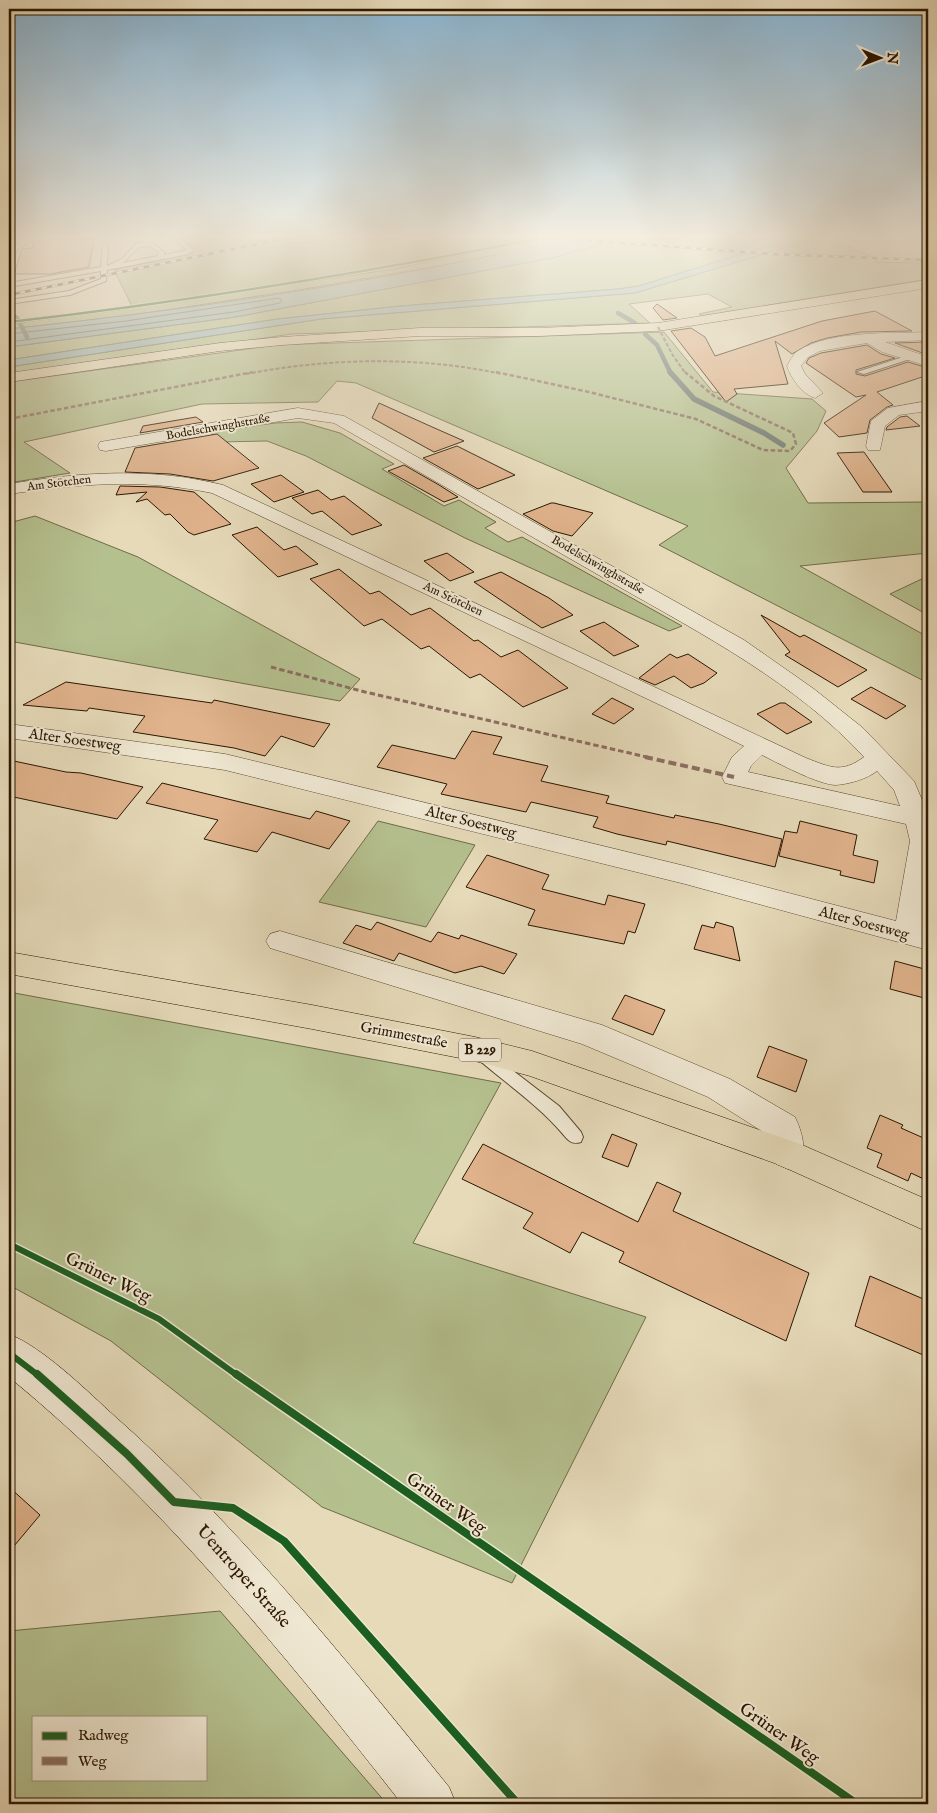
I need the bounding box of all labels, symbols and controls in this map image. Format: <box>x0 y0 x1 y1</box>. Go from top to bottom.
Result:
north arrow <box>854 32 904 82</box>
text: N <box>883 51 901 64</box>
street label: Bodelschwinghstraße <box>165 410 272 444</box>
street label: Am Stötchen <box>25 472 92 494</box>
street label: Bodelschwinghstraße <box>549 532 648 598</box>
street label: Am Stötchen <box>420 578 486 620</box>
street label: Alter Soestweg <box>27 724 123 756</box>
street label: Alter Soestweg <box>423 801 519 843</box>
street label: Alter Soestweg <box>816 902 912 944</box>
street label: Grimmestraße <box>359 1017 449 1053</box>
road number: B 229 <box>459 1038 501 1062</box>
street label: Grüner Weg <box>61 1247 155 1309</box>
street label: Grüner Weg <box>401 1468 491 1540</box>
street label: Uentroper Straße <box>191 1521 295 1633</box>
street label: Grüner Weg <box>734 1698 824 1770</box>
legend <box>32 1716 208 1780</box>
text: Radweg <box>78 1726 129 1745</box>
text: Weg <box>78 1752 107 1771</box>

